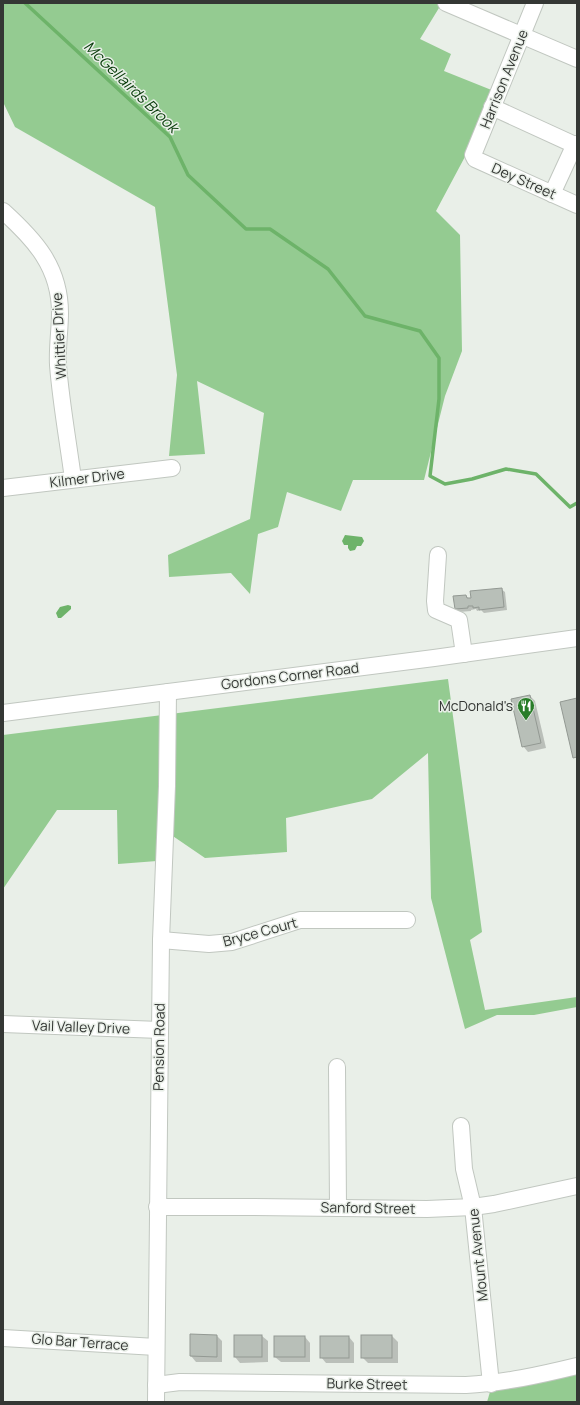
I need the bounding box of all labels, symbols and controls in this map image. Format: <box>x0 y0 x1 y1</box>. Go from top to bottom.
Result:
street label: Harrison Avenue <box>475 26 532 131</box>
water label: McGellairds Brook <box>80 36 185 139</box>
street label: Dey Street <box>489 158 560 203</box>
street label: Whittier Drive <box>47 292 70 380</box>
street label: Kilmer Drive <box>48 463 126 492</box>
street label: Gordons Corner Road <box>220 658 360 693</box>
place label: McDonald's <box>439 696 513 715</box>
restaurant icon: McDonald's <box>516 696 536 721</box>
street label: Bryce Court <box>220 912 300 951</box>
street label: Pension Road <box>148 1003 169 1091</box>
street label: Vail Valley Drive <box>32 1015 130 1038</box>
street label: Sanford Street <box>320 1197 416 1218</box>
street label: Mount Avenue <box>463 1208 492 1302</box>
street label: Glo Bar Terrace <box>31 1329 129 1354</box>
street label: Burke Street <box>326 1373 408 1394</box>

